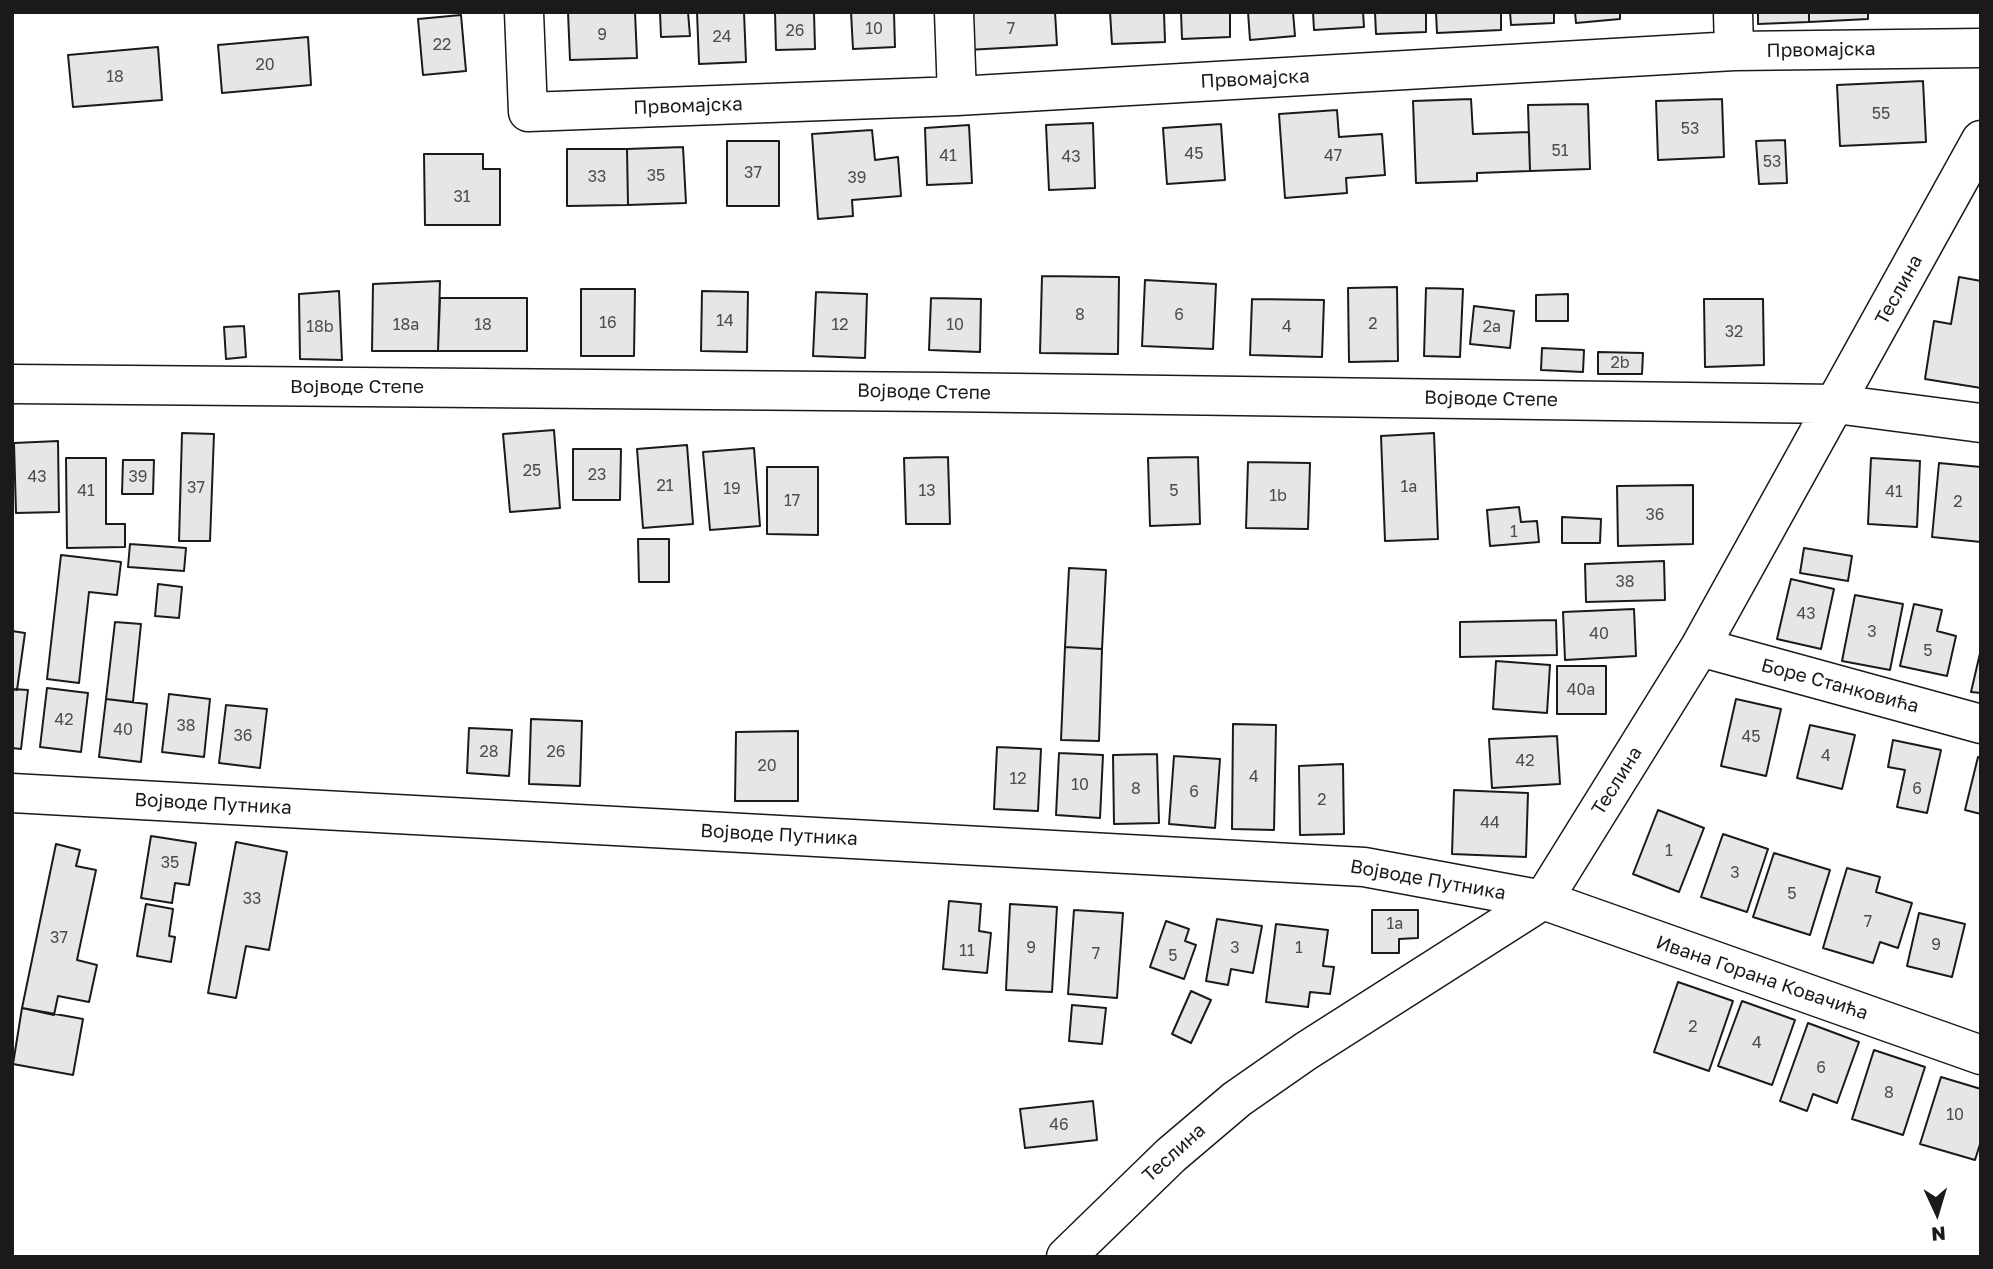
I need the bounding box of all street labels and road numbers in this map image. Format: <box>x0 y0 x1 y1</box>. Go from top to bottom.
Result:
street label: Првомајска <box>1766 38 1876 62</box>
street label: Првомајска <box>1200 65 1310 93</box>
street label: Првомајска <box>633 93 743 119</box>
street label: Теслина <box>1870 251 1928 329</box>
street label: Војводе Степе <box>290 376 424 398</box>
street label: Војводе Степе <box>857 379 991 405</box>
street label: Војводе Степе <box>1424 386 1558 412</box>
street label: Боре Станковића <box>1759 654 1921 718</box>
street label: Теслина <box>1587 743 1647 819</box>
street label: Војводе Путника <box>134 788 292 820</box>
street label: Војводе Путника <box>700 819 858 851</box>
street label: Војводе Путника <box>1348 855 1508 905</box>
street label: Ивана Горана Ковачића <box>1653 931 1871 1025</box>
street label: Теслина <box>1138 1119 1210 1187</box>

